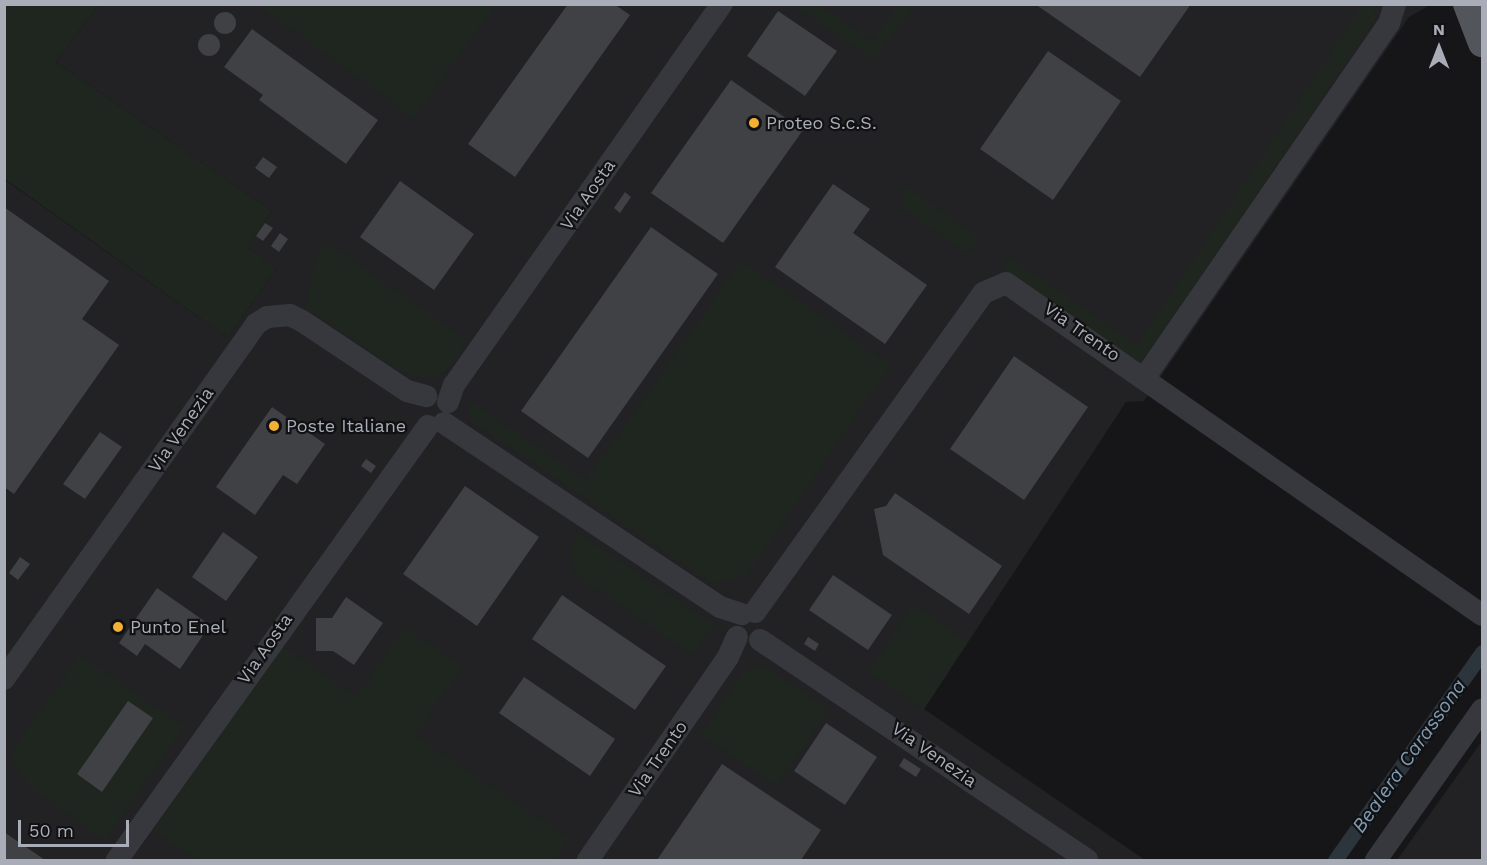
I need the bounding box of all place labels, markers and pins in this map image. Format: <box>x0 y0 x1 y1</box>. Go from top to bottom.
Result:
place label: Proteo S.c.S. <box>766 112 877 134</box>
marker: Proteo S.c.S. <box>747 116 761 130</box>
place label: Poste Italiane <box>286 415 406 437</box>
marker: Poste Italiane <box>267 419 281 433</box>
place label: Punto Enel <box>130 616 226 638</box>
marker: Punto Enel <box>111 620 125 634</box>

